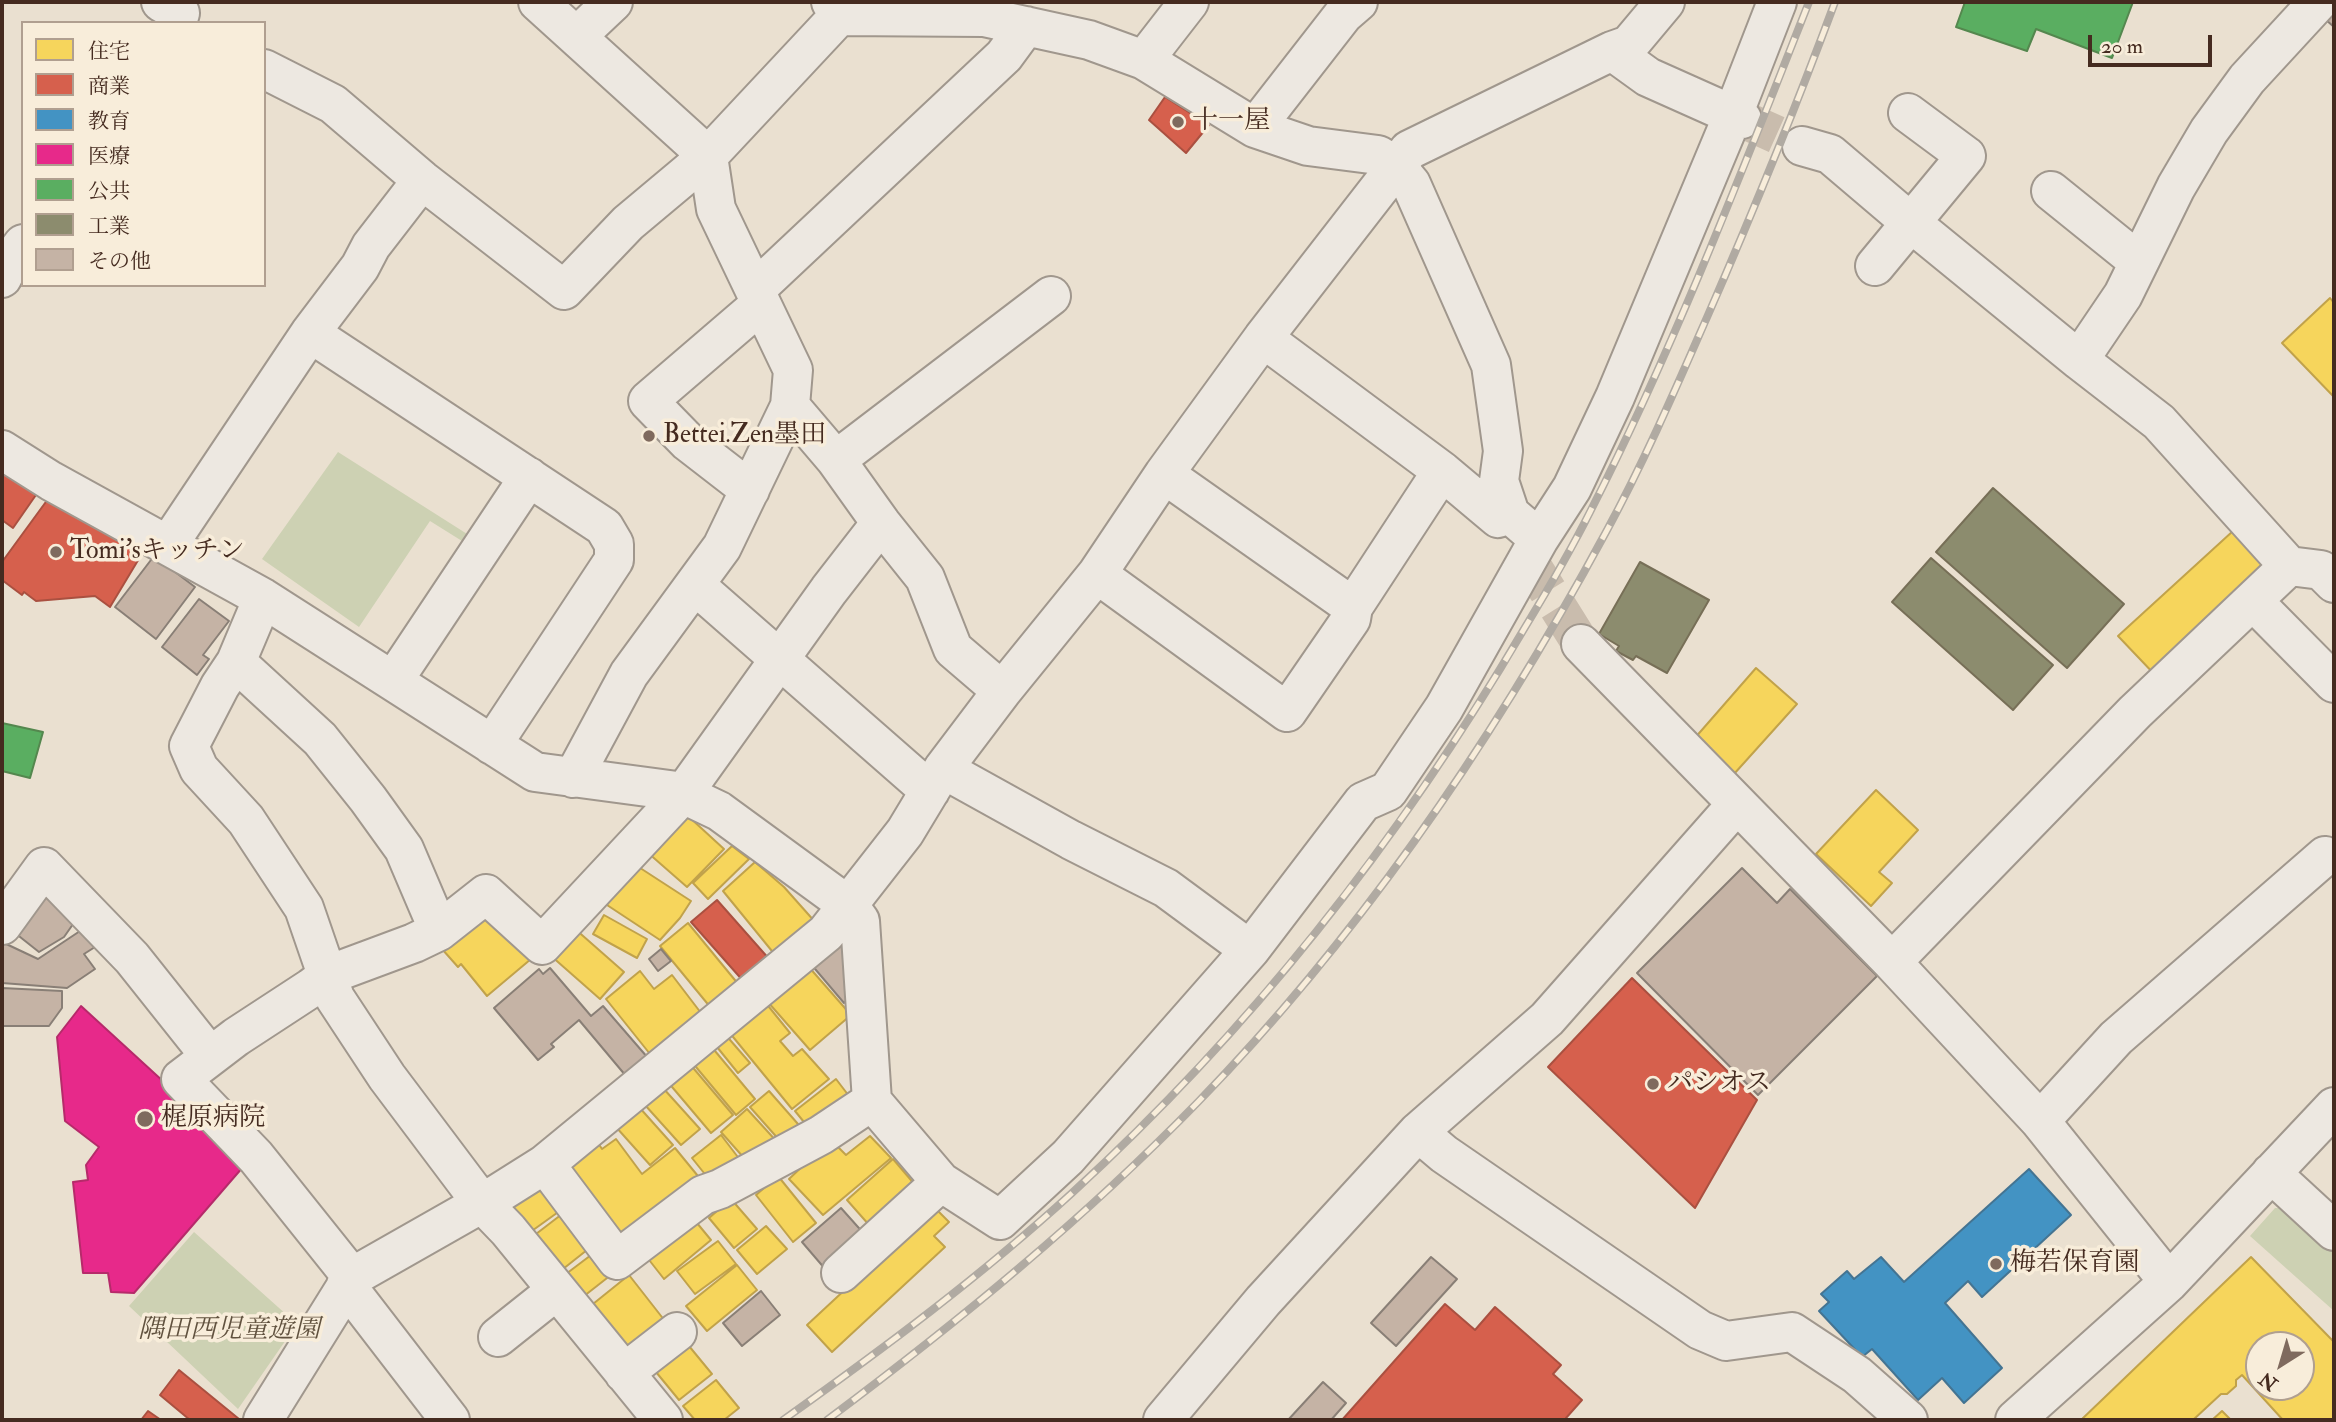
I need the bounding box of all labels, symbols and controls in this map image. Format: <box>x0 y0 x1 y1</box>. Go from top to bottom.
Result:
legend <box>21 21 266 287</box>
scale bar <box>2091 21 2215 65</box>
text: 20 m <box>2101 33 2143 60</box>
text: 住宅 <box>88 38 130 65</box>
text: 商業 <box>88 73 130 100</box>
place label: 十一屋 <box>1192 106 1270 138</box>
text: 教育 <box>88 108 130 135</box>
marker: 十一屋 <box>1170 114 1186 130</box>
text: 医療 <box>88 143 130 170</box>
text: 公共 <box>88 178 130 205</box>
text: 工業 <box>88 213 130 240</box>
text: その他 <box>88 248 151 275</box>
place label: Bettei.Zen墨田 <box>663 420 826 452</box>
marker: Bettei.Zen墨田 <box>641 428 657 444</box>
place label: Tomi'sキッチン <box>70 536 245 568</box>
marker: Tomi'sキッチン <box>48 544 64 560</box>
place label: パシオス <box>1667 1068 1771 1100</box>
marker: パシオス <box>1645 1076 1661 1092</box>
place label: 梶原病院 <box>161 1103 265 1135</box>
marker: 梶原病院 <box>135 1109 155 1129</box>
place label: 梅若保育園 <box>2010 1248 2140 1280</box>
marker: 梅若保育園 <box>1988 1256 2004 1272</box>
park label: 隅田西児童遊園 <box>138 1315 320 1347</box>
north arrow <box>2245 1331 2315 1401</box>
text: N <box>2255 1366 2283 1396</box>

